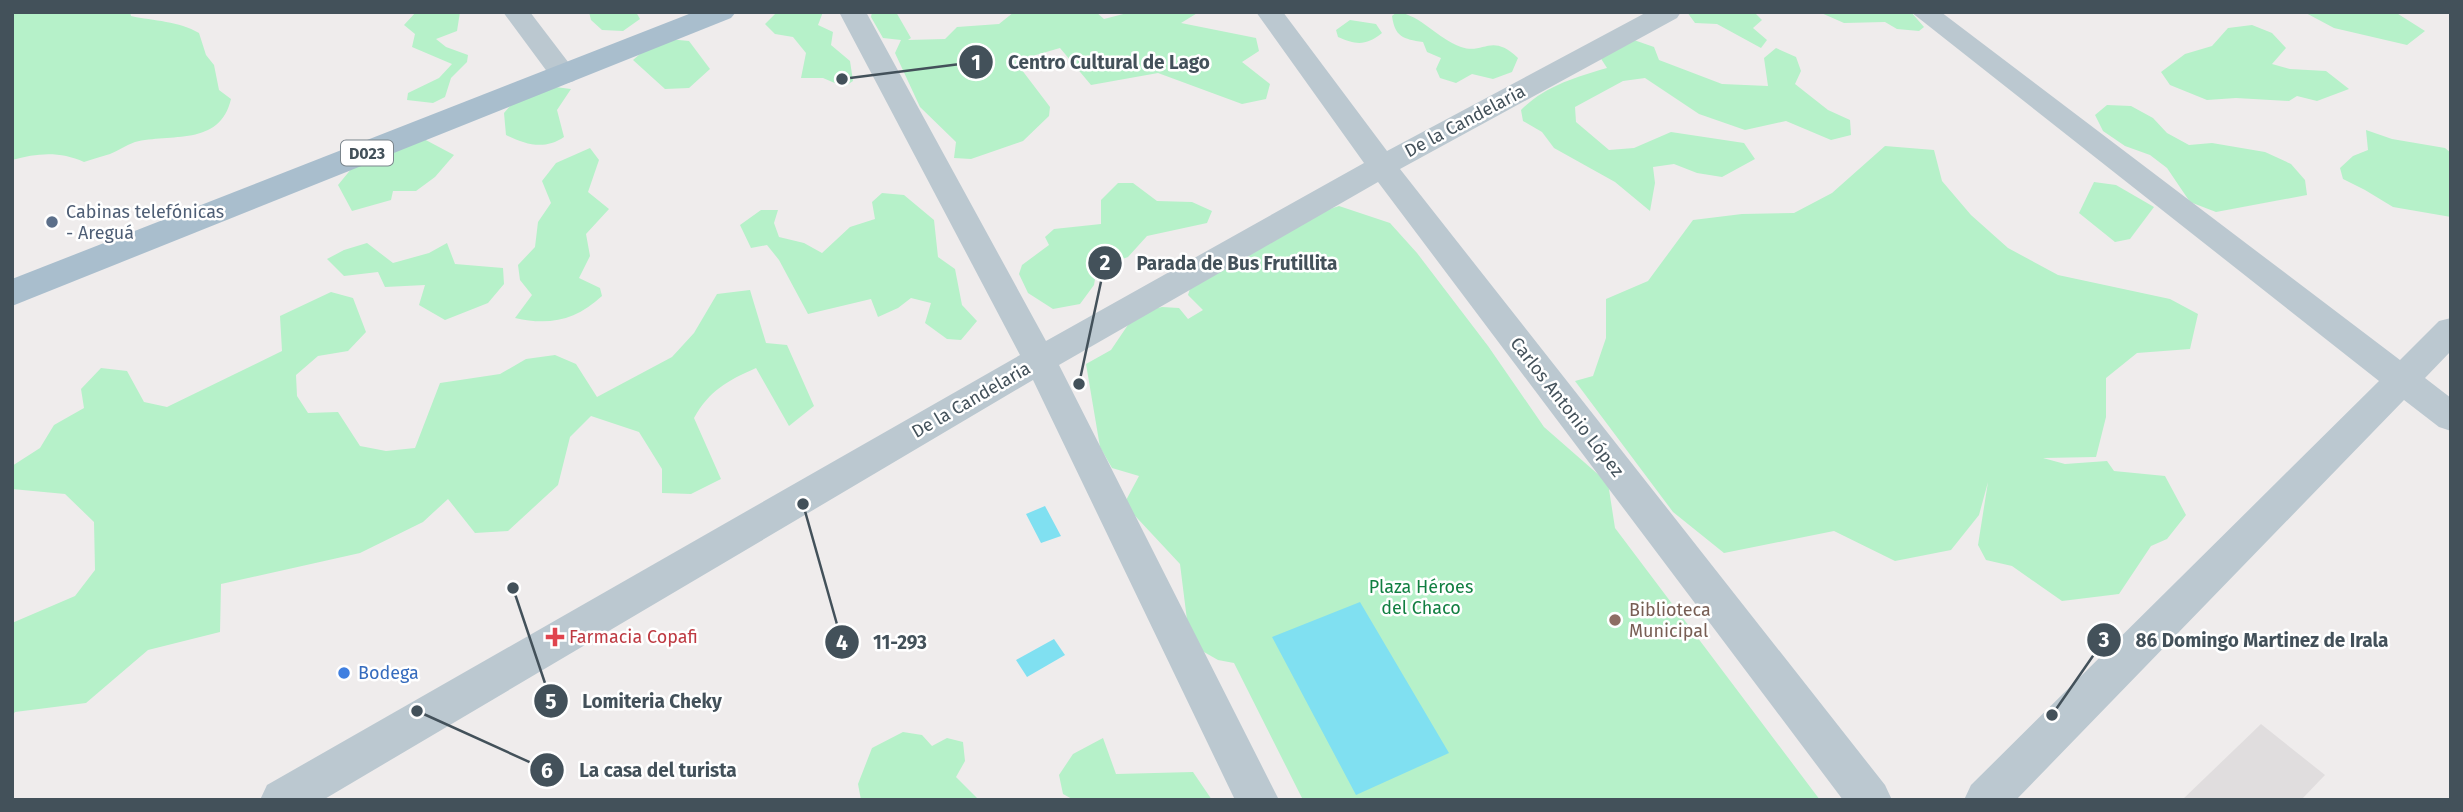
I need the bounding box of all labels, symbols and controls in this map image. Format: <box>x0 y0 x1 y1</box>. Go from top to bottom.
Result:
callout: Centro Cultural de Lago <box>959 42 1224 82</box>
text: 1 <box>971 50 981 76</box>
text: Centro Cultural de Lago <box>1008 51 1210 74</box>
street label: De la Candelaria <box>1401 80 1529 162</box>
road number: D023 <box>341 140 393 166</box>
place label: Cabinas telefónicas - Areguá <box>66 201 224 244</box>
marker: Cabinas telefónicas - Areguá <box>44 214 60 230</box>
callout: Parada de Bus Frutillita <box>1088 243 1352 283</box>
text: 2 <box>1100 250 1111 276</box>
text: Parada de Bus Frutillita <box>1136 252 1338 275</box>
street label: Carlos Antonio López <box>1506 333 1628 481</box>
street label: De la Candelaria <box>908 357 1034 443</box>
park label: Plaza Héroes del Chaco <box>1369 576 1473 619</box>
place label: Biblioteca Municipal <box>1629 599 1711 642</box>
marker: Biblioteca Municipal <box>1607 612 1623 628</box>
callout: 86 Domingo Martinez de Irala <box>2087 620 2403 660</box>
callout: 11-293 <box>824 622 941 662</box>
place label: Farmacia Copafi <box>569 626 698 648</box>
text: 3 <box>2098 627 2110 653</box>
marker: Farmacia Copafi <box>547 629 563 645</box>
text: 86 Domingo Martinez de Irala <box>2135 629 2389 652</box>
text: 4 <box>836 630 848 656</box>
text: 11-293 <box>873 631 927 654</box>
place label: Bodega <box>358 662 419 684</box>
marker: Bodega <box>336 665 352 681</box>
callout: Lomiteria Cheky <box>533 681 736 721</box>
text: 5 <box>545 689 557 715</box>
text: Lomiteria Cheky <box>582 690 722 713</box>
callout: La casa del turista <box>530 750 750 790</box>
text: 6 <box>541 758 553 784</box>
text: La casa del turista <box>579 759 737 782</box>

